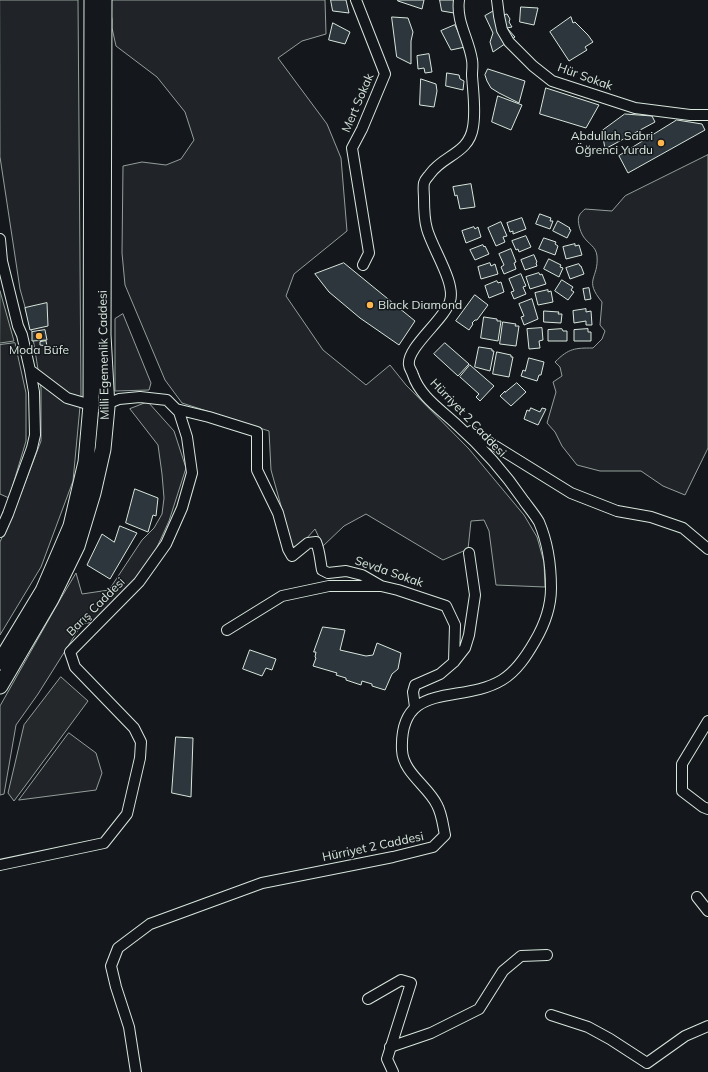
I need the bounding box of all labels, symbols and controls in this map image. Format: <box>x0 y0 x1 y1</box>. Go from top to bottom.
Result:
street label: Hür Sokak <box>556 60 614 94</box>
street label: Mert Sokak <box>339 71 377 135</box>
place label: Abdullah Sabri Öğrenci Yurdu <box>571 129 653 157</box>
marker: Abdullah Sabri Öğrenci Yurdu <box>656 138 666 148</box>
street label: Milli Egemenlik Caddesi <box>96 290 112 420</box>
place label: Black Diamond <box>378 298 462 312</box>
marker: Black Diamond <box>365 300 375 310</box>
marker: Moda Büfe <box>34 331 44 341</box>
place label: Moda Büfe <box>9 343 69 357</box>
street label: Hürriyet 2 Caddesi <box>427 376 509 460</box>
street label: Sevda Sokak <box>353 554 425 590</box>
street label: Barış Caddesi <box>64 575 128 639</box>
street label: Hürriyet 2 Caddesi <box>321 829 425 865</box>

